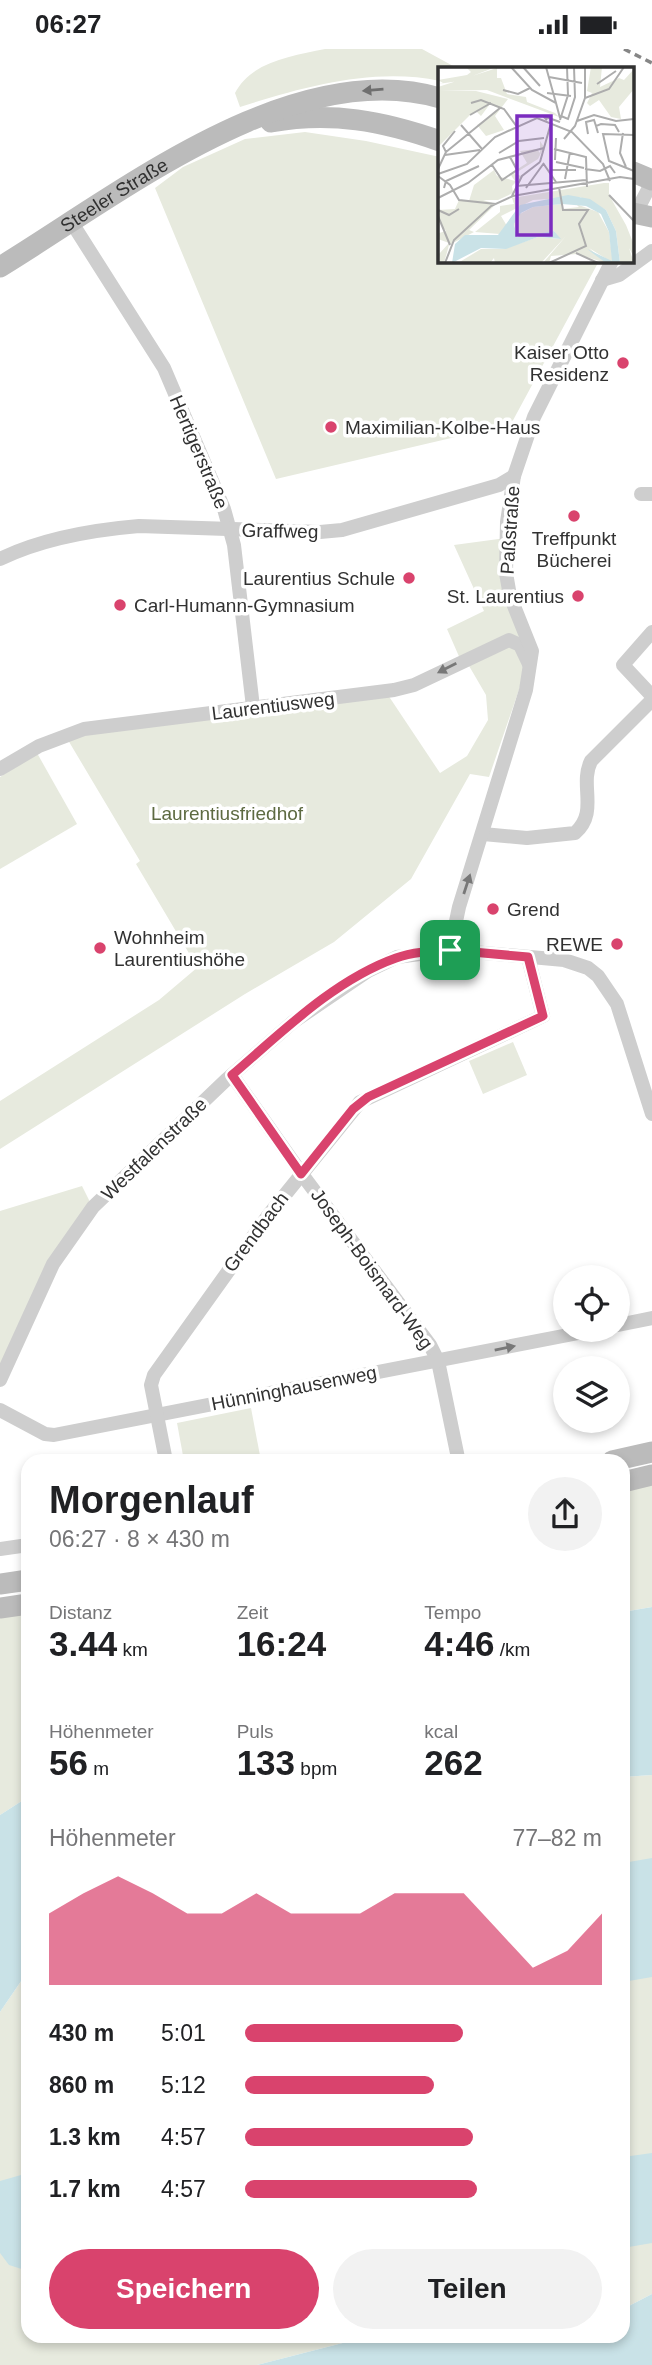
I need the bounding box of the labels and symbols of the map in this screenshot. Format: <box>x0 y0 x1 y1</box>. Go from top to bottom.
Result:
inset map <box>438 67 634 263</box>
one-way arrow <box>362 85 384 96</box>
street label: Steeler Straße <box>56 153 171 236</box>
place label: Kaiser Otto Residenz <box>514 342 609 385</box>
marker: Kaiser Otto Residenz <box>615 355 631 371</box>
street label: Hertigerstraße <box>166 392 232 512</box>
place label: Maximilian-Kolbe-Haus <box>345 417 540 438</box>
marker: Maximilian-Kolbe-Haus <box>323 419 339 435</box>
street label: Paßstraße <box>496 485 524 575</box>
marker: Treffpunkt Bücherei <box>566 508 582 524</box>
street label: Graffweg <box>241 520 319 542</box>
place label: Treffpunkt Bücherei <box>532 528 617 571</box>
place label: Laurentius Schule <box>243 568 395 589</box>
marker: Laurentius Schule <box>401 570 417 586</box>
place label: St. Laurentius <box>447 586 564 607</box>
marker: St. Laurentius <box>570 588 586 604</box>
place label: Carl-Humann-Gymnasium <box>134 595 355 616</box>
marker: Carl-Humann-Gymnasium <box>112 597 128 613</box>
one-way arrow <box>437 663 457 674</box>
street label: Laurentiusweg <box>210 688 336 724</box>
park label: Laurentiusfriedhof <box>151 803 304 824</box>
one-way arrow <box>462 873 472 894</box>
place label: Grend <box>507 899 560 920</box>
marker: Grend <box>485 901 501 917</box>
pin <box>420 920 480 980</box>
place label: Wohnheim Laurentiushöhe <box>114 927 245 970</box>
place label: REWE <box>546 934 603 955</box>
marker: REWE <box>609 936 625 952</box>
marker: Wohnheim Laurentiushöhe <box>92 940 108 956</box>
street label: Westfalenstraße <box>97 1094 211 1204</box>
street label: Joseph-Boismard-Weg <box>307 1185 437 1353</box>
street label: Grendbach <box>219 1188 293 1276</box>
one-way arrow <box>494 1342 516 1353</box>
street label: Hünninghausenweg <box>210 1362 378 1414</box>

